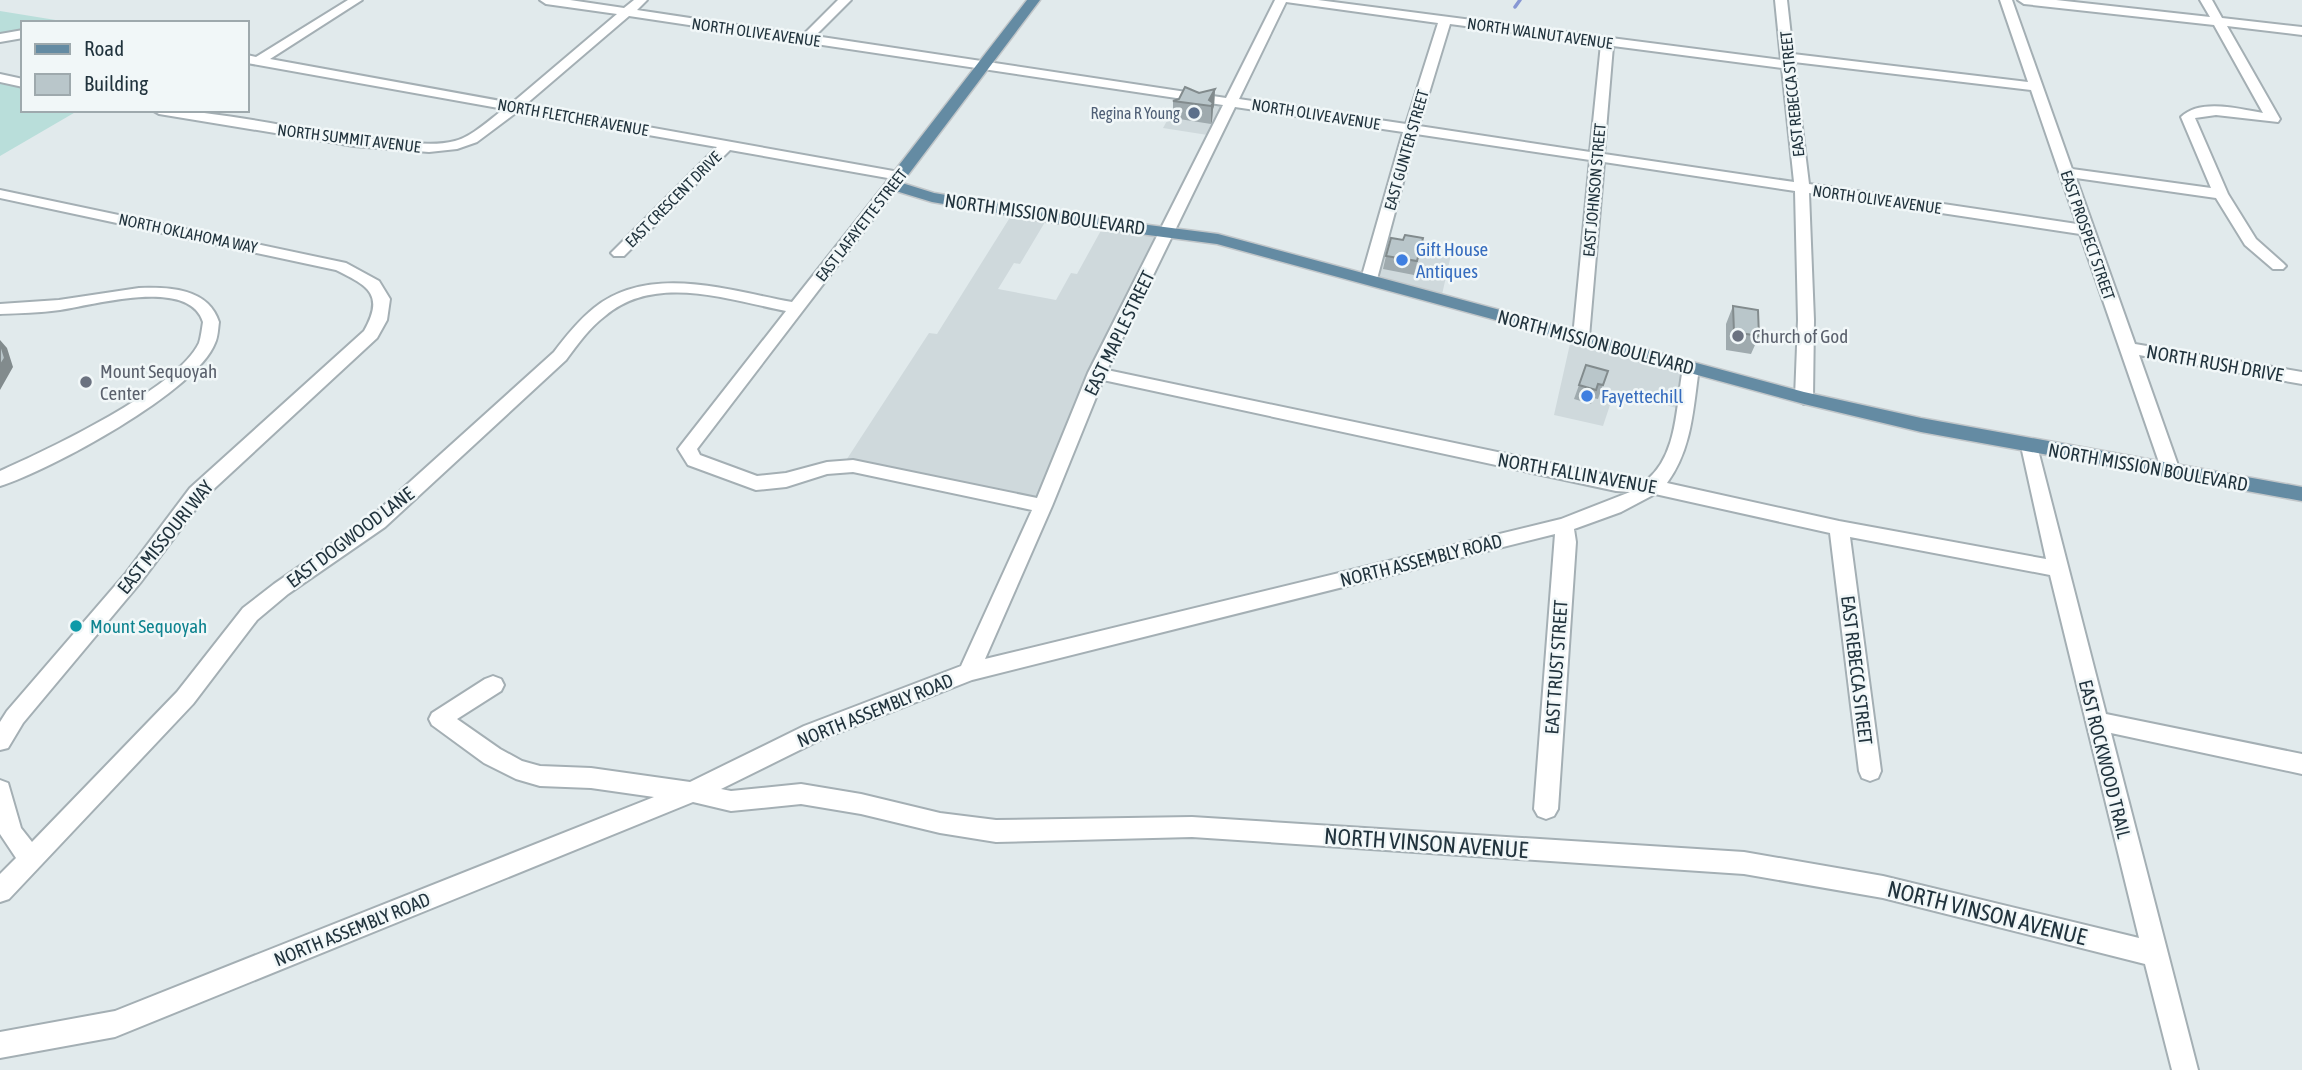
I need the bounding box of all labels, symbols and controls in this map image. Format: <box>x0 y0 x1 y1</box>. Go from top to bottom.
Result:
street label: NORTH OLIVE AVENUE <box>691 14 822 50</box>
street label: NORTH WALNUT AVENUE <box>1466 14 1614 52</box>
legend <box>21 21 248 112</box>
street label: EAST REBECCA STREET <box>1776 30 1808 158</box>
text: Road <box>84 36 124 60</box>
text: Building <box>84 71 148 95</box>
street label: EAST GUNTER STREET <box>1380 88 1432 212</box>
street label: NORTH FLETCHER AVENUE <box>496 95 650 139</box>
street label: NORTH OLIVE AVENUE <box>1251 95 1382 133</box>
place label: Regina R Young <box>1091 104 1180 123</box>
marker: Regina R Young <box>1186 105 1202 121</box>
street label: NORTH SUMMIT AVENUE <box>276 120 422 156</box>
street label: EAST JOHNSON STREET <box>1579 123 1609 257</box>
street label: EAST CRESCENT DRIVE <box>621 147 725 251</box>
street label: EAST LAFAYETTE STREET <box>812 165 910 285</box>
street label: EAST PROSPECT STREET <box>2057 168 2119 302</box>
street label: NORTH OLIVE AVENUE <box>1812 181 1943 217</box>
street label: NORTH MISSION BOULEVARD <box>943 189 1147 239</box>
street label: NORTH OKLAHOMA WAY <box>117 210 260 257</box>
place label: Gift House Antiques <box>1416 238 1488 282</box>
marker: Gift House Antiques <box>1394 252 1410 268</box>
street label: EAST MAPLE STREET <box>1079 266 1159 399</box>
street label: NORTH MISSION BOULEVARD <box>1495 305 1697 379</box>
place label: Church of God <box>1752 325 1848 347</box>
marker: Church of God <box>1730 328 1746 344</box>
street label: NORTH RUSH DRIVE <box>2145 340 2285 386</box>
place label: Mount Sequoyah Center <box>100 360 217 404</box>
marker: Mount Sequoyah Center <box>78 374 94 390</box>
place label: Fayettechill <box>1601 385 1683 407</box>
marker: Fayettechill <box>1579 388 1595 404</box>
street label: NORTH MISSION BOULEVARD <box>2047 439 2249 495</box>
street label: NORTH FALLIN AVENUE <box>1496 448 1658 498</box>
street label: EAST MISSOURI WAY <box>113 476 218 598</box>
street label: EAST DOGWOOD LANE <box>282 482 418 592</box>
street label: NORTH ASSEMBLY ROAD <box>1338 529 1504 591</box>
street label: EAST REBECCA STREET <box>1837 594 1877 746</box>
street label: EAST TRUST STREET <box>1540 598 1572 735</box>
place label: Mount Sequoyah <box>90 615 207 637</box>
marker: Mount Sequoyah <box>68 618 84 634</box>
street label: NORTH ASSEMBLY ROAD <box>794 669 956 751</box>
street label: EAST ROCKWOOD TRAIL <box>2075 677 2136 841</box>
street label: NORTH VINSON AVENUE <box>1323 823 1529 863</box>
street label: NORTH VINSON AVENUE <box>1885 876 2090 950</box>
street label: NORTH ASSEMBLY ROAD <box>271 888 433 970</box>

